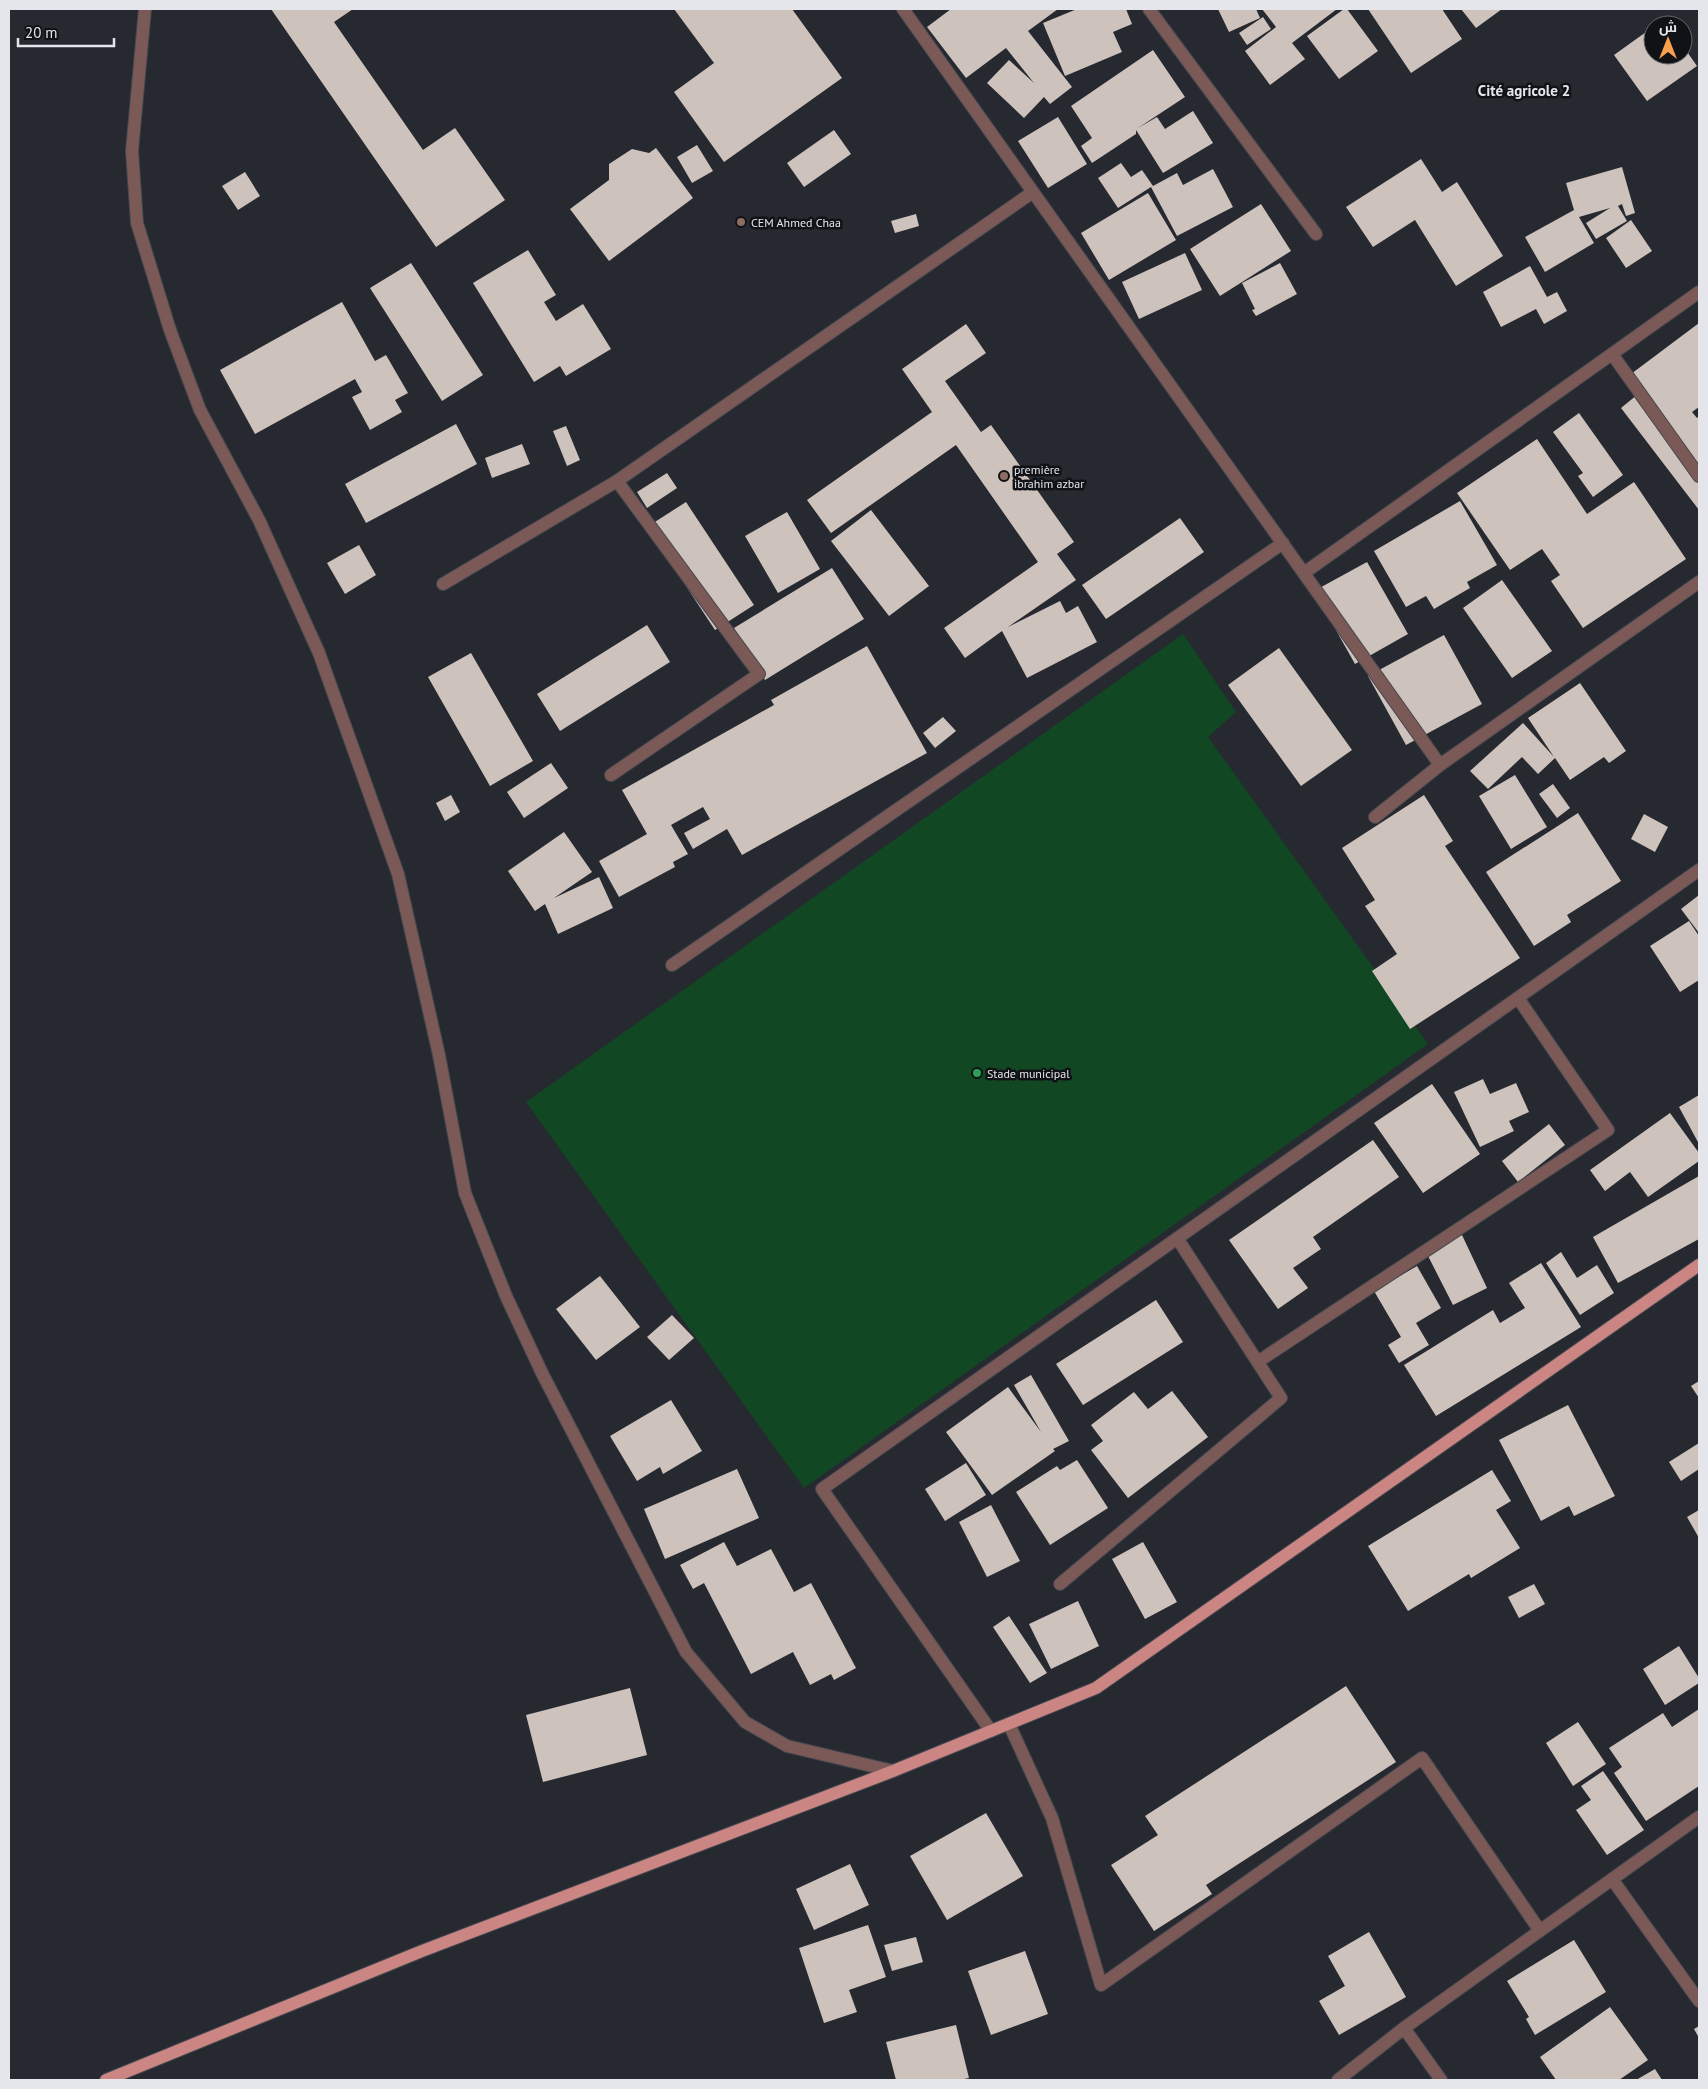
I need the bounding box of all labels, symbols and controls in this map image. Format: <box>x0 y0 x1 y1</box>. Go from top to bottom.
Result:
scale bar <box>18 15 114 47</box>
north arrow <box>1643 15 1693 65</box>
text: ش <box>1659 18 1677 36</box>
text: 20 m <box>25 23 58 42</box>
district label: Cité agricole 2 <box>1478 81 1570 100</box>
place label: CEM Ahmed Chaa <box>751 215 841 230</box>
marker: CEM Ahmed Chaa <box>735 216 747 228</box>
place label: première ibrahim azbar <box>1014 462 1084 491</box>
marker: première ibrahim azbar <box>998 470 1010 482</box>
place label: Stade municipal <box>987 1066 1070 1081</box>
marker: Stade municipal <box>971 1067 983 1079</box>

